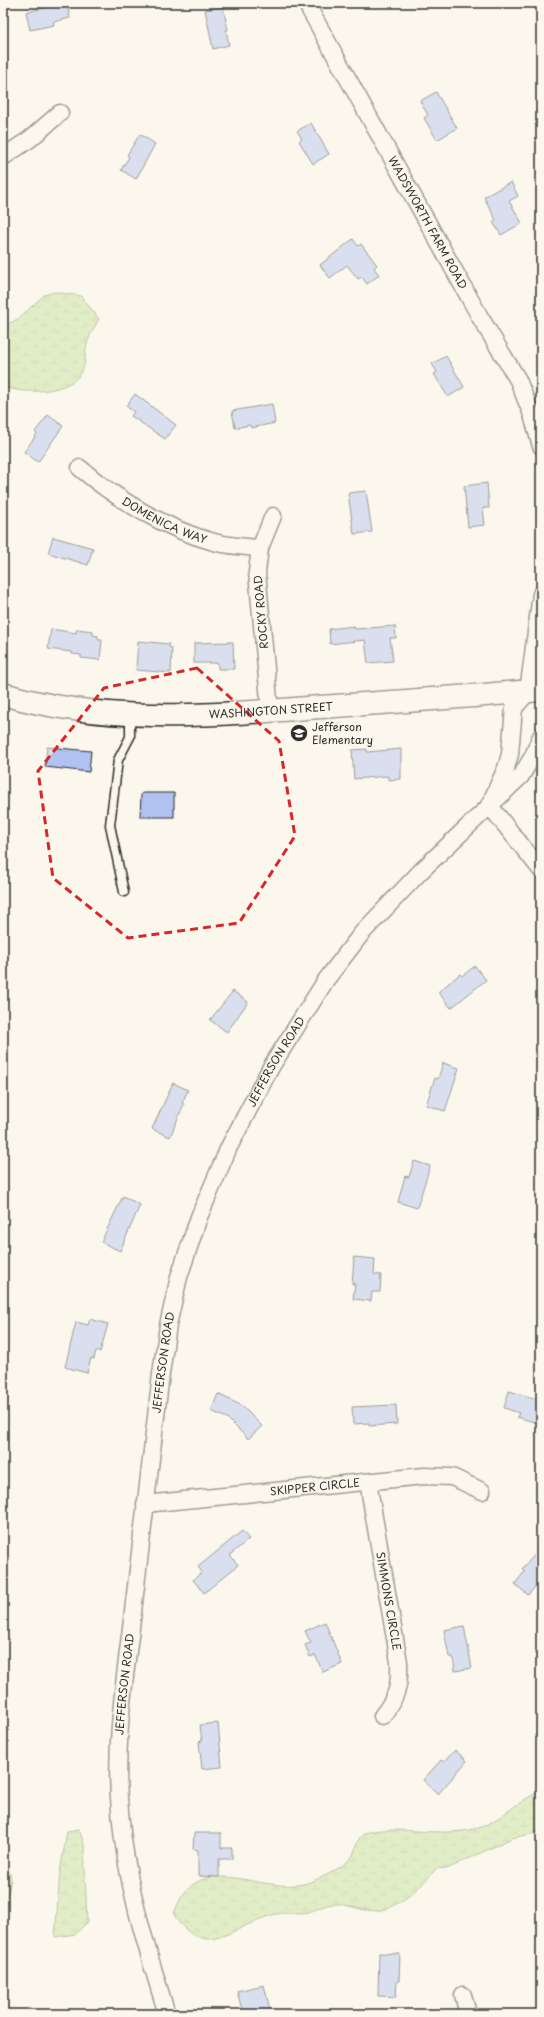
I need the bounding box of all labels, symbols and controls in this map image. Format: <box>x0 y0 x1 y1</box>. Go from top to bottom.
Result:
street label: WADSWORTH FARM ROAD <box>384 153 472 292</box>
street label: DOMENICA WAY <box>119 492 209 548</box>
street label: ROCKY ROAD <box>249 575 272 650</box>
street label: WASHINGTON STREET <box>208 697 334 722</box>
place label: Jefferson Elementary <box>312 718 373 748</box>
school or university icon: Jefferson Elementary <box>289 723 309 743</box>
street label: JEFFERSON ROAD <box>243 1013 309 1110</box>
street label: JEFFERSON ROAD <box>147 1310 179 1414</box>
street label: SKIPPER CIRCLE <box>269 1473 361 1499</box>
street label: SIMMONS CIRCLE <box>372 1551 406 1652</box>
street label: JEFFERSON ROAD <box>110 1632 138 1735</box>

